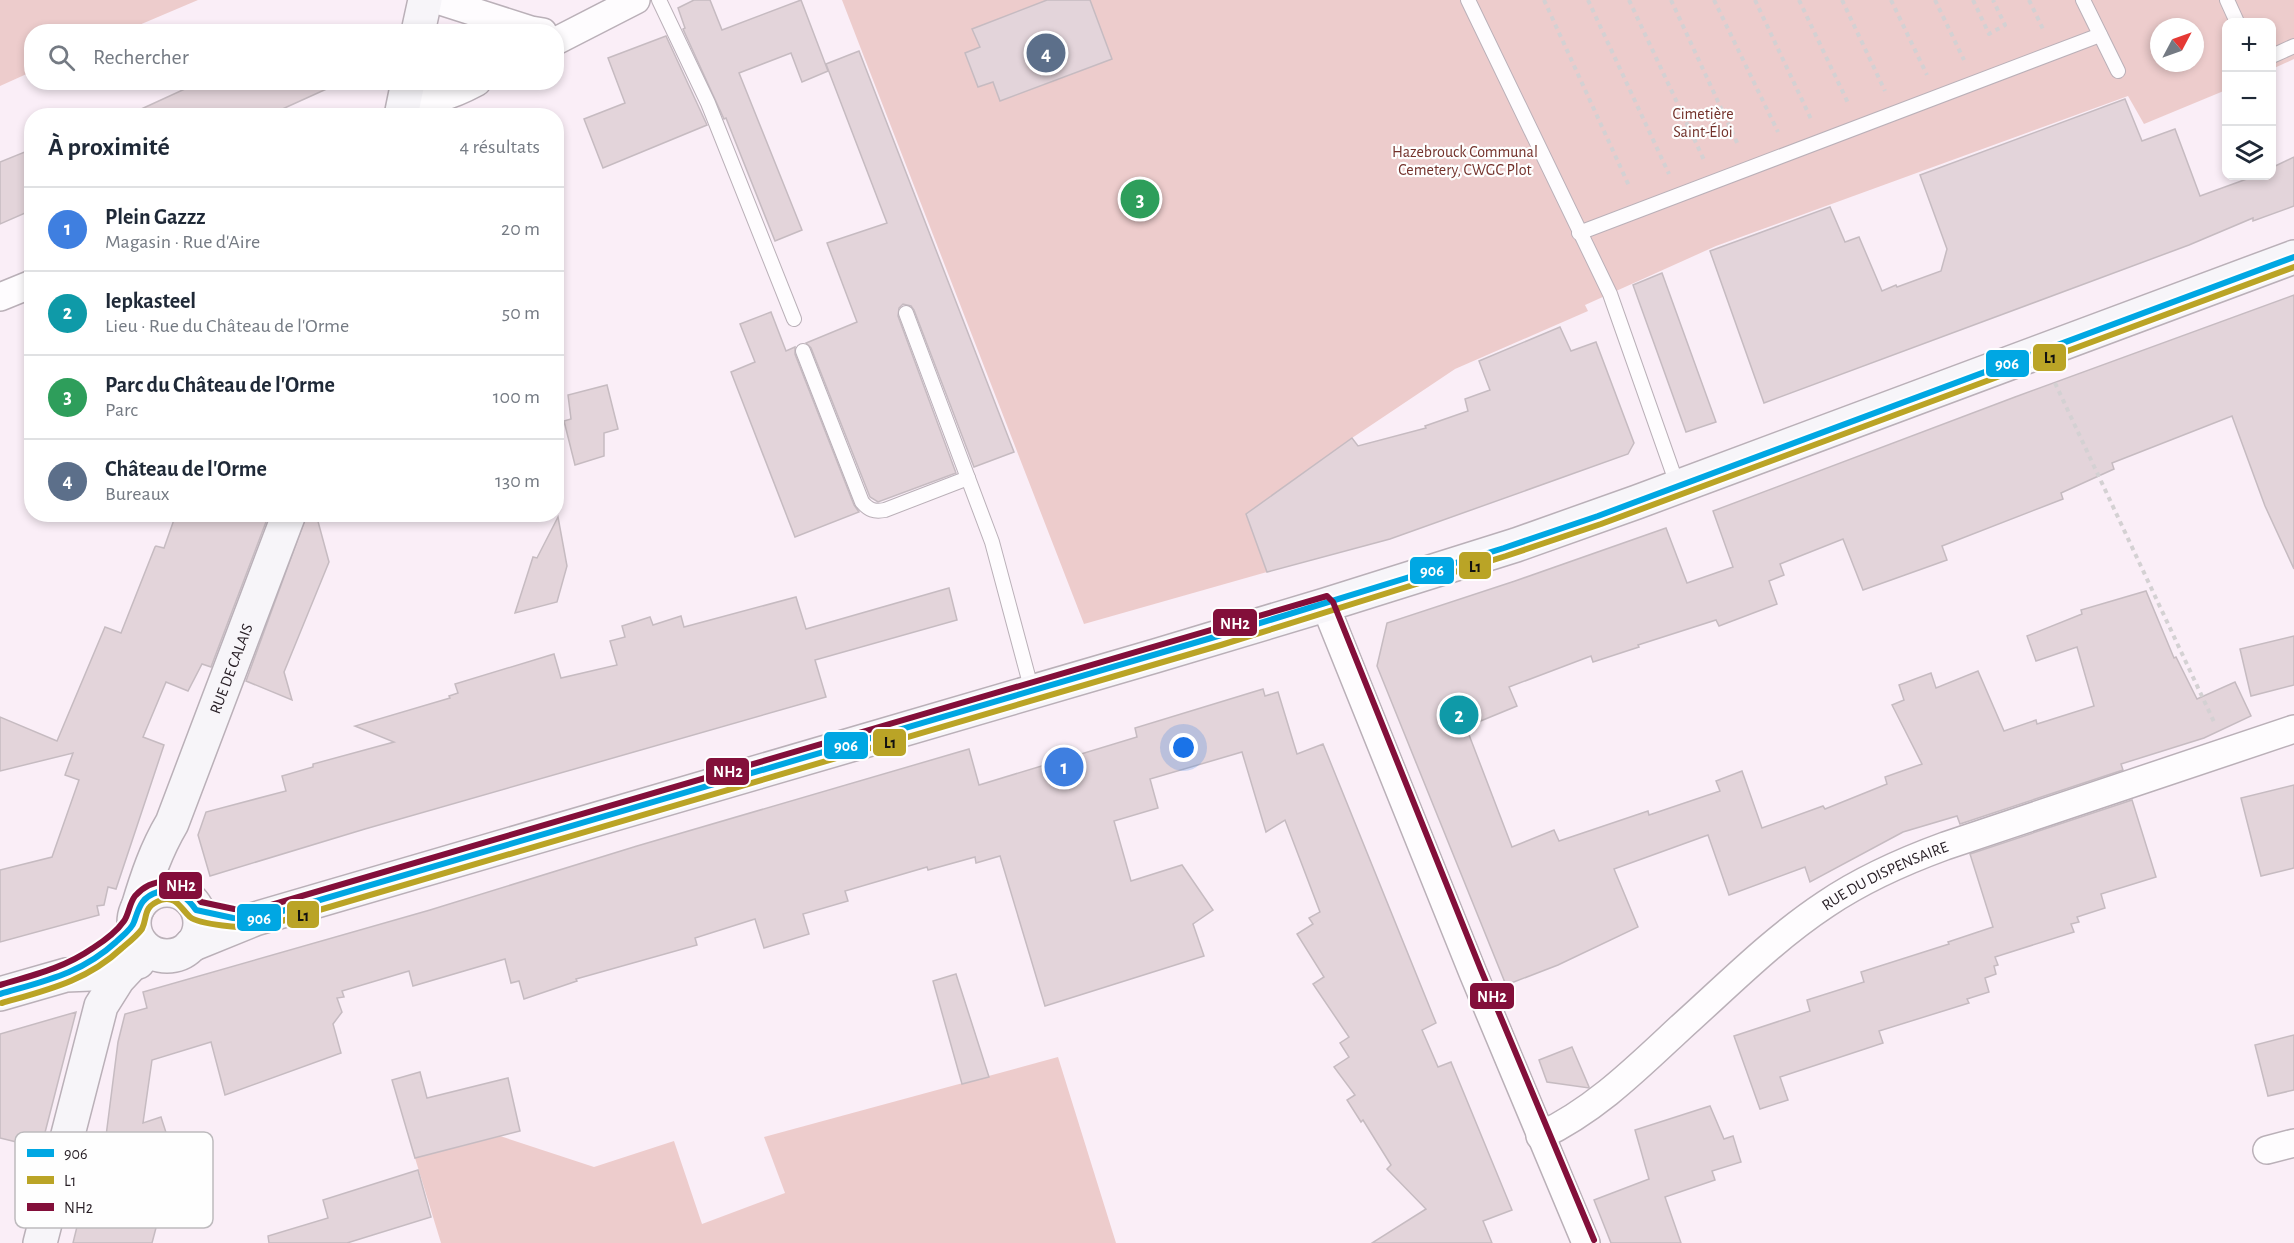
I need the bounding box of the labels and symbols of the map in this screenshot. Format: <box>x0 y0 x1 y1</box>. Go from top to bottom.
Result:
north arrow <box>2150 18 2204 72</box>
pin: 4 <box>1026 31 1066 76</box>
park label: Cimetière Saint-Éloi <box>1672 106 1734 140</box>
park label: Hazebrouck Communal Cemetery, CWGC Plot <box>1392 144 1538 179</box>
pin: 3 <box>1120 176 1160 222</box>
line badge: L1 <box>2032 343 2067 372</box>
line badge: 906 <box>1985 349 2030 378</box>
text: L1 <box>2044 350 2056 366</box>
text: 906 <box>1995 356 2019 372</box>
line badge: L1 <box>1458 551 1492 580</box>
line badge: 906 <box>1409 556 1455 585</box>
text: L1 <box>1469 559 1481 575</box>
text: 906 <box>1420 563 1444 579</box>
line badge: NH2 <box>1212 608 1258 637</box>
text: NH2 <box>1220 616 1250 632</box>
street label: RUE DE CALAIS <box>207 622 256 716</box>
pin: 2 <box>1440 692 1478 738</box>
line badge: L1 <box>872 728 907 757</box>
line badge: 906 <box>823 731 869 760</box>
your location <box>1169 733 1198 762</box>
text: L1 <box>884 735 896 751</box>
text: 906 <box>834 738 858 754</box>
pin: 1 <box>1044 744 1084 789</box>
line badge: NH2 <box>705 757 750 786</box>
text: NH2 <box>713 764 743 780</box>
street label: RUE DU DISPENSAIRE <box>1819 839 1951 914</box>
line badge: NH2 <box>158 871 203 900</box>
text: NH2 <box>166 878 196 894</box>
line badge: L1 <box>286 900 320 929</box>
line badge: 906 <box>236 903 282 932</box>
text: L1 <box>297 908 309 924</box>
text: 906 <box>247 911 271 927</box>
line badge: NH2 <box>1469 982 1515 1010</box>
text: NH2 <box>1477 989 1507 1005</box>
legend <box>15 1132 213 1228</box>
text: 906 <box>64 1146 88 1162</box>
text: L1 <box>64 1173 76 1189</box>
text: NH2 <box>64 1200 93 1216</box>

